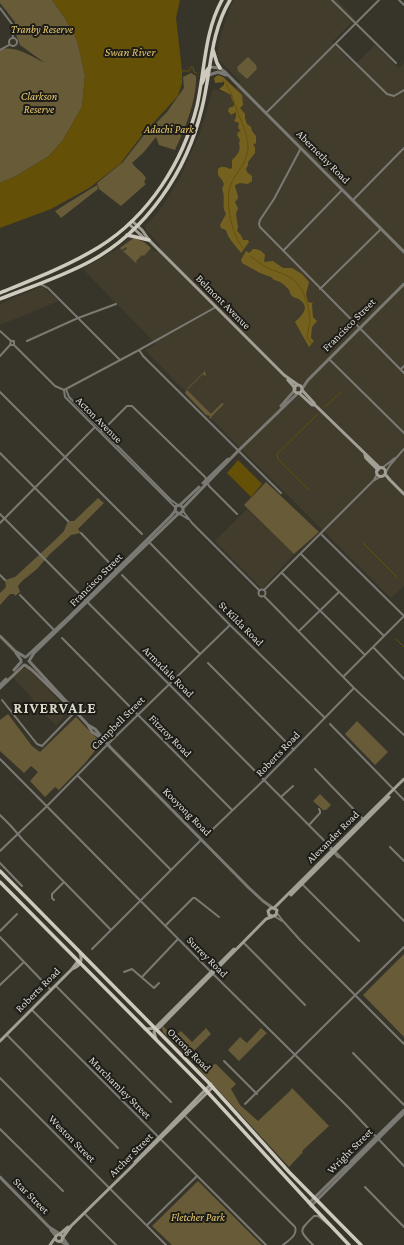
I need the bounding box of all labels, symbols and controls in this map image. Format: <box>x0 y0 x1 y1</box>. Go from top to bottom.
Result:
park label: Tranby Reserve <box>11 23 73 37</box>
water label: Swan River <box>105 45 155 59</box>
park label: Clarkson Reserve <box>21 90 57 116</box>
park label: Adachi Park <box>144 123 194 137</box>
street label: Abernethy Road <box>293 127 353 187</box>
street label: Belmont Avenue <box>193 272 253 332</box>
street label: Francisco Street <box>320 296 378 354</box>
street label: Acton Avenue <box>73 394 125 446</box>
street label: Francisco Street <box>67 551 125 609</box>
street label: St Kilda Road <box>216 599 266 649</box>
street label: Armadale Road <box>140 644 196 700</box>
street label: Campbell Street <box>89 694 147 752</box>
district label: RIVERVALE <box>13 699 97 717</box>
street label: Fitzroy Road <box>146 712 194 760</box>
street label: Roberts Road <box>253 729 303 779</box>
street label: Kooyong Road <box>160 785 214 839</box>
street label: Alexander Road <box>304 808 362 866</box>
street label: Surrey Road <box>184 934 230 980</box>
street label: Roberts Road <box>13 965 63 1015</box>
street label: Orrong Road <box>165 1026 213 1074</box>
street label: Marchamley Street <box>86 1054 154 1122</box>
street label: Weston Street <box>46 1113 98 1165</box>
street label: Wright Street <box>324 1125 376 1177</box>
street label: Archer Street <box>106 1130 156 1180</box>
street label: Star Street <box>10 1175 52 1217</box>
park label: Fletcher Park <box>171 1211 225 1225</box>

